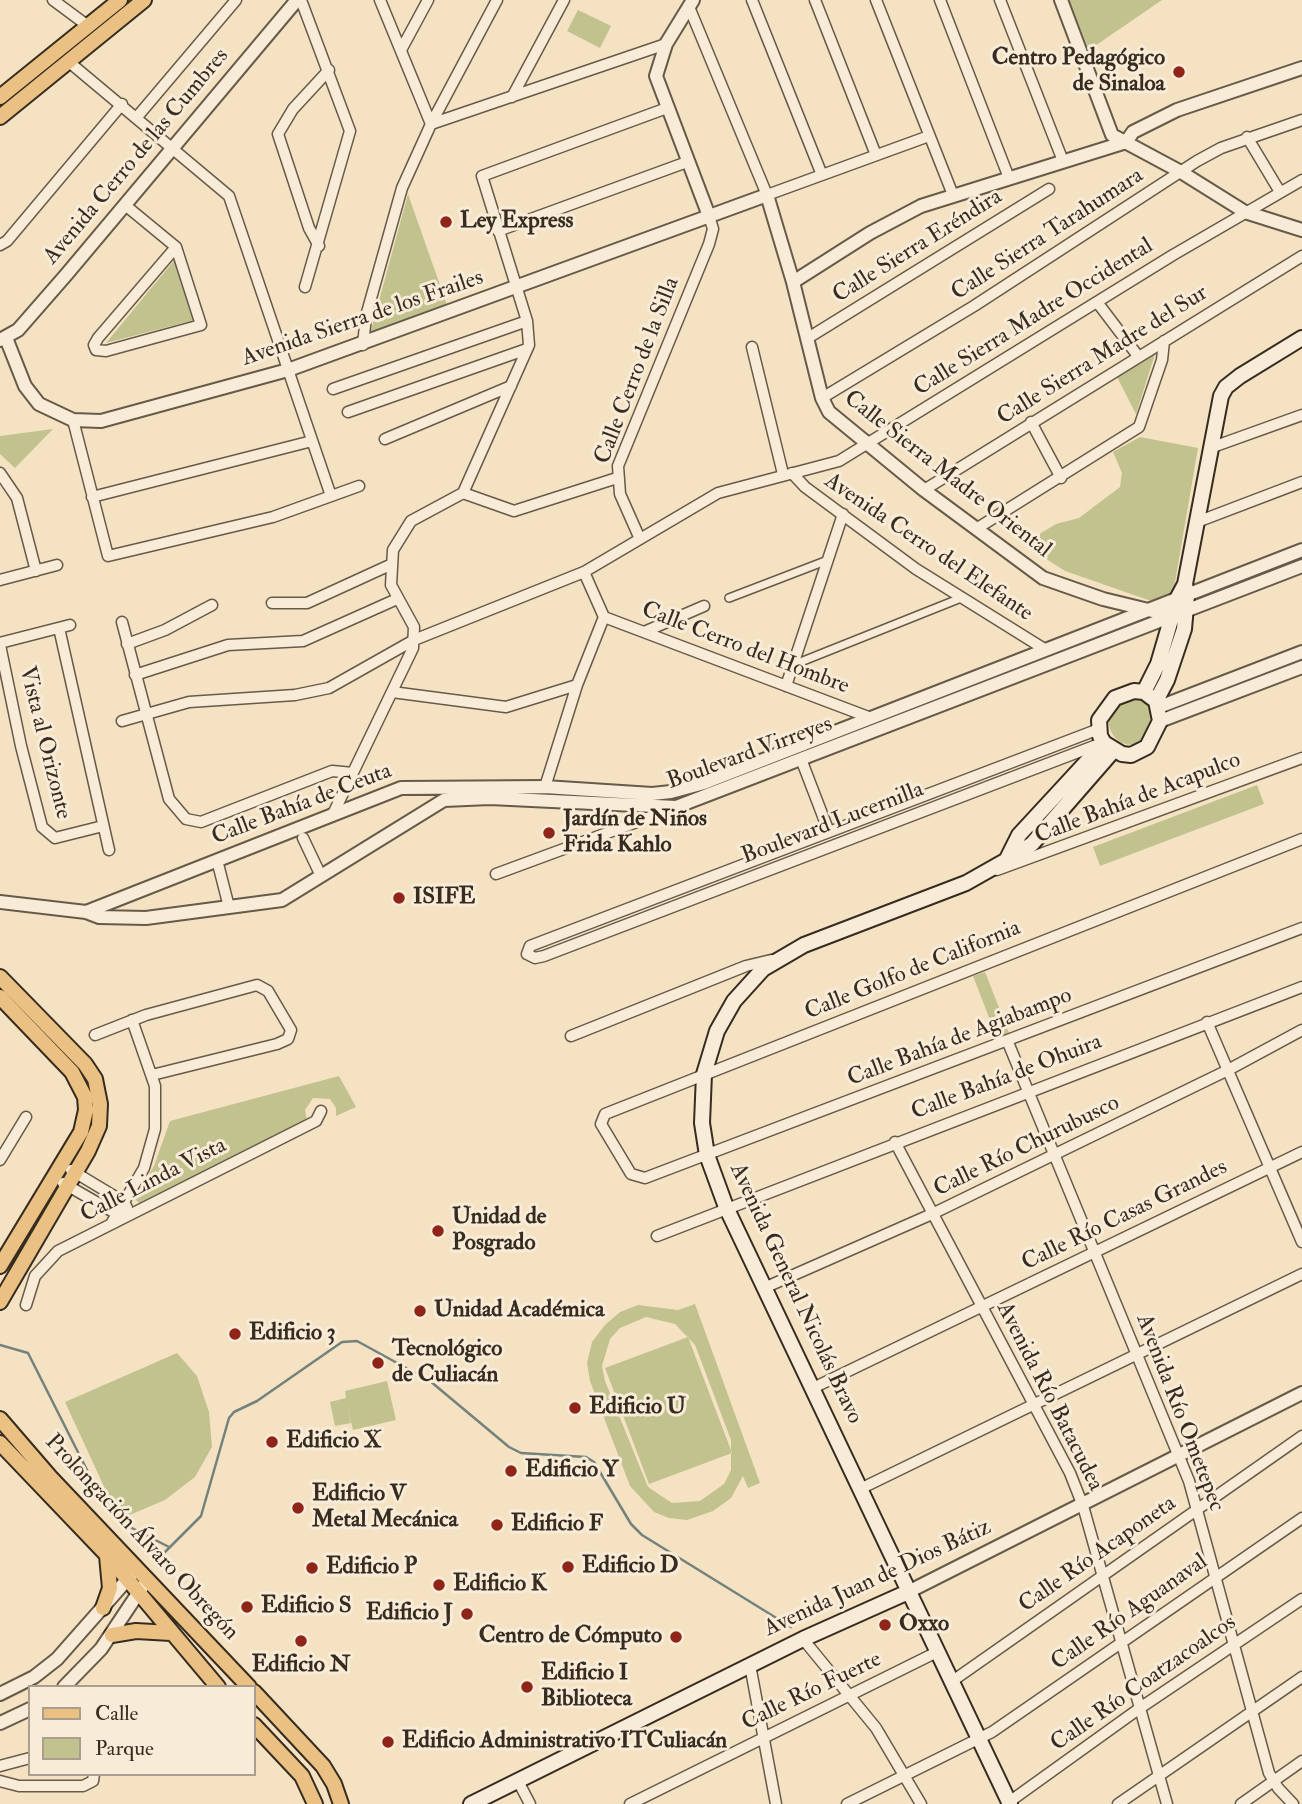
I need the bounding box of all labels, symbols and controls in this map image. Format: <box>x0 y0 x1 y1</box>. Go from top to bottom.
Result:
street label: Avenida Cerro de las Cumbres <box>38 43 236 271</box>
place label: Centro Pedagógico de Sinaloa <box>992 45 1165 99</box>
marker: Centro Pedagógico de Sinaloa <box>1171 64 1187 80</box>
street label: Calle Sierra Tarahumara <box>947 163 1149 307</box>
street label: Calle Sierra Eréndira <box>828 184 1008 310</box>
place label: Ley Express <box>460 208 573 236</box>
marker: Ley Express <box>438 214 454 230</box>
street label: Calle Sierra Madre Occidental <box>909 233 1159 403</box>
street label: Avenida Sierra de los Frailes <box>239 265 487 373</box>
street label: Calle Cerro de la Silla <box>590 274 686 468</box>
street label: Calle Sierra Madre del Sur <box>993 280 1213 432</box>
street label: Calle Sierra Madre Oriental <box>838 385 1056 565</box>
street label: Avenida Cerro del Elefante <box>818 468 1038 628</box>
street label: Calle Cerro del Hombre <box>637 597 853 701</box>
street label: Vista al Orizonte <box>12 664 76 822</box>
street label: Boulevard Virreyes <box>664 711 836 797</box>
street label: Calle Bahía de Acapulco <box>1031 747 1245 851</box>
street label: Calle Bahía de Ceuta <box>208 758 396 852</box>
street label: Boulevard Lucernilla <box>738 777 928 871</box>
place label: Jardín de Niños Frida Kahlo <box>563 806 707 860</box>
marker: Jardín de Niños Frida Kahlo <box>541 825 557 841</box>
place label: ISIFE <box>413 884 475 912</box>
marker: ISIFE <box>391 890 407 906</box>
street label: Calle Golfo de California <box>801 915 1025 1027</box>
street label: Calle Bahía de Agiabampo <box>844 982 1076 1094</box>
street label: Calle Bahía de Ohuira <box>908 1029 1106 1127</box>
street label: Calle Río Churubusco <box>930 1090 1124 1204</box>
street label: Calle Linda Vista <box>77 1132 231 1230</box>
street label: Calle Río Casas Grandes <box>1018 1154 1232 1278</box>
street label: Avenida General Nicolás Bravo <box>722 1159 868 1429</box>
place label: Unidad de Posgrado <box>452 1204 546 1258</box>
marker: Unidad de Posgrado <box>430 1223 446 1239</box>
place label: Unidad Académica <box>434 1297 604 1325</box>
street label: Avenida Río Batacudea <box>989 1298 1109 1496</box>
marker: Unidad Académica <box>412 1303 428 1319</box>
street label: Avenida Río Ometepec <box>1129 1311 1229 1515</box>
place label: Edificio 3 <box>249 1320 336 1348</box>
marker: Edificio 3 <box>227 1326 243 1342</box>
place label: Tecnológico de Culiacán <box>392 1336 502 1390</box>
marker: Tecnológico de Culiacán <box>370 1355 386 1371</box>
place label: Edificio U <box>589 1394 686 1422</box>
marker: Edificio U <box>567 1400 583 1416</box>
place label: Edificio X <box>286 1428 382 1456</box>
street label: Prolongación Álvaro Obregón <box>38 1429 244 1647</box>
marker: Edificio X <box>264 1434 280 1450</box>
place label: Edificio Y <box>525 1457 619 1485</box>
marker: Edificio Y <box>503 1463 519 1479</box>
place label: Edificio V Metal Mecánica <box>312 1481 458 1535</box>
street label: Calle Río Acaponeta <box>1014 1491 1182 1619</box>
marker: Edificio V Metal Mecánica <box>290 1500 306 1516</box>
place label: Edificio F <box>511 1511 603 1539</box>
street label: Avenida Juan de Dios Bátiz <box>760 1514 996 1644</box>
marker: Edificio F <box>489 1517 505 1533</box>
street label: Calle Río Aguanaval <box>1047 1549 1213 1677</box>
place label: Edificio D <box>582 1553 679 1581</box>
place label: Edificio P <box>326 1554 417 1582</box>
marker: Edificio D <box>560 1559 576 1575</box>
marker: Edificio P <box>304 1560 320 1576</box>
place label: Edificio K <box>453 1571 547 1599</box>
marker: Edificio K <box>431 1577 447 1593</box>
place label: Edificio S <box>261 1593 352 1621</box>
marker: Edificio S <box>239 1599 255 1615</box>
place label: Edificio J <box>366 1600 453 1628</box>
marker: Edificio J <box>459 1606 475 1622</box>
street label: Calle Río Coatzacoalcos <box>1046 1610 1242 1758</box>
place label: Oxxo <box>899 1611 949 1639</box>
marker: Oxxo <box>877 1617 893 1633</box>
place label: Centro de Cómputo <box>479 1623 662 1651</box>
marker: Centro de Cómputo <box>668 1629 684 1645</box>
marker: Edificio N <box>293 1633 309 1649</box>
street label: Calle Río Fuerte <box>738 1646 886 1738</box>
place label: Edificio N <box>252 1652 350 1680</box>
place label: Edificio I Biblioteca <box>541 1660 632 1714</box>
marker: Edificio I Biblioteca <box>519 1679 535 1695</box>
legend <box>28 1685 256 1776</box>
text: Calle <box>95 1700 138 1727</box>
place label: Edificio Administrativo ITCuliacán <box>402 1728 727 1756</box>
marker: Edificio Administrativo ITCuliacán <box>380 1734 396 1750</box>
text: Parque <box>95 1735 154 1762</box>

